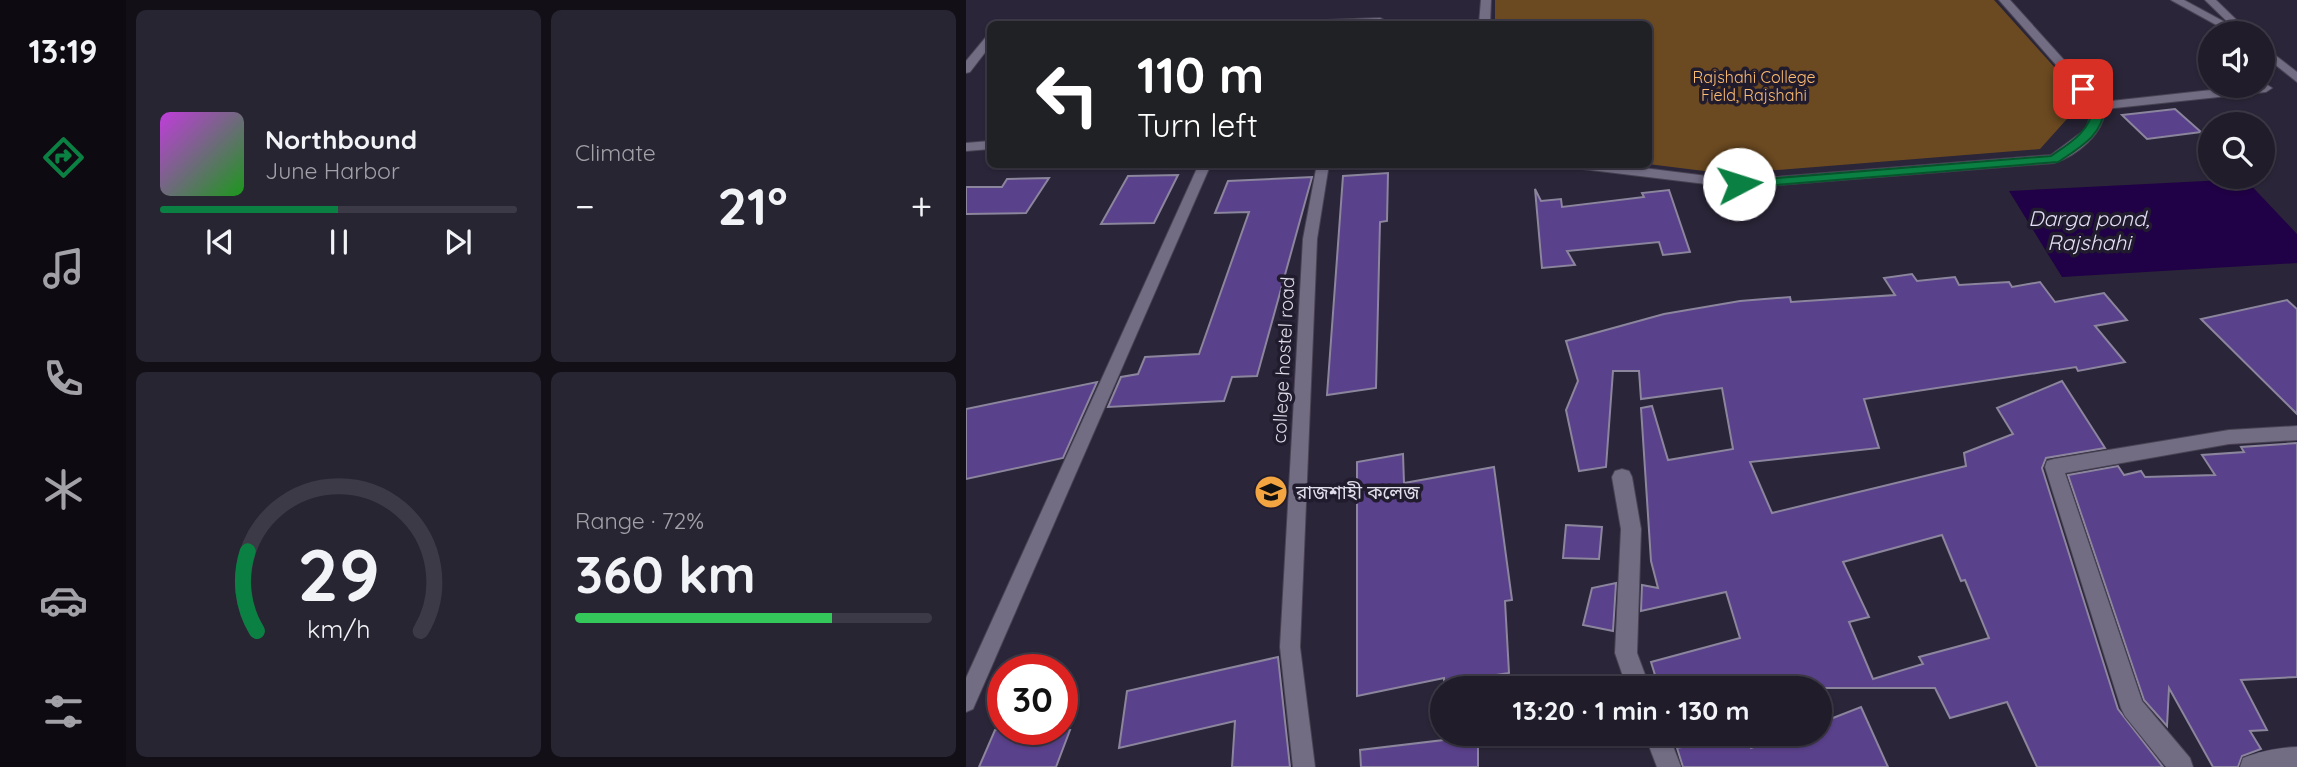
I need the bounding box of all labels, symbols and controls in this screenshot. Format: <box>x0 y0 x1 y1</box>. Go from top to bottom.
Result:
map controls <box>2198 21 2275 189</box>
button: sound <box>2198 21 2275 98</box>
text: 13:19 <box>29 31 98 71</box>
text: 110 m <box>1137 44 1264 105</box>
icon: left <box>1022 49 1113 140</box>
pin <box>2053 59 2113 119</box>
park label: Rajshahi College Field, Rajshahi <box>1693 67 1815 105</box>
icon: arrive <box>2064 70 2102 108</box>
text: Turn left <box>1137 105 1258 145</box>
button: search <box>2198 112 2275 189</box>
text: Northbound <box>265 123 417 156</box>
icon: directions <box>39 133 88 182</box>
text: Climate <box>575 138 656 167</box>
position arrow <box>1702 147 1776 221</box>
text: June Harbor <box>265 156 400 185</box>
text: 21° <box>718 173 788 238</box>
text: − <box>575 182 595 230</box>
text: + <box>911 182 932 230</box>
water label: Darga pond, Rajshahi <box>2028 205 2150 255</box>
icon: previous <box>201 223 239 261</box>
icon: pause <box>320 223 358 261</box>
icon: next <box>439 223 477 261</box>
icon: music <box>39 244 88 293</box>
street label: college hostel road <box>1267 276 1299 444</box>
icon: phone <box>39 354 88 403</box>
icon: climate <box>39 465 88 514</box>
school or university icon: রাজশাহী কলেজ <box>1252 473 1290 511</box>
place label: রাজশাহী কলেজ <box>1295 480 1420 504</box>
text: Range · 72% <box>575 506 704 535</box>
text: 29 <box>297 528 380 619</box>
text: 360 km <box>575 541 756 606</box>
icon: car <box>39 576 88 625</box>
text: km/h <box>307 612 370 643</box>
speed limit sign: 30 <box>987 654 1078 745</box>
icon: filters <box>39 687 88 736</box>
text: 13:20 · 1 min · 130 m <box>1513 694 1749 727</box>

